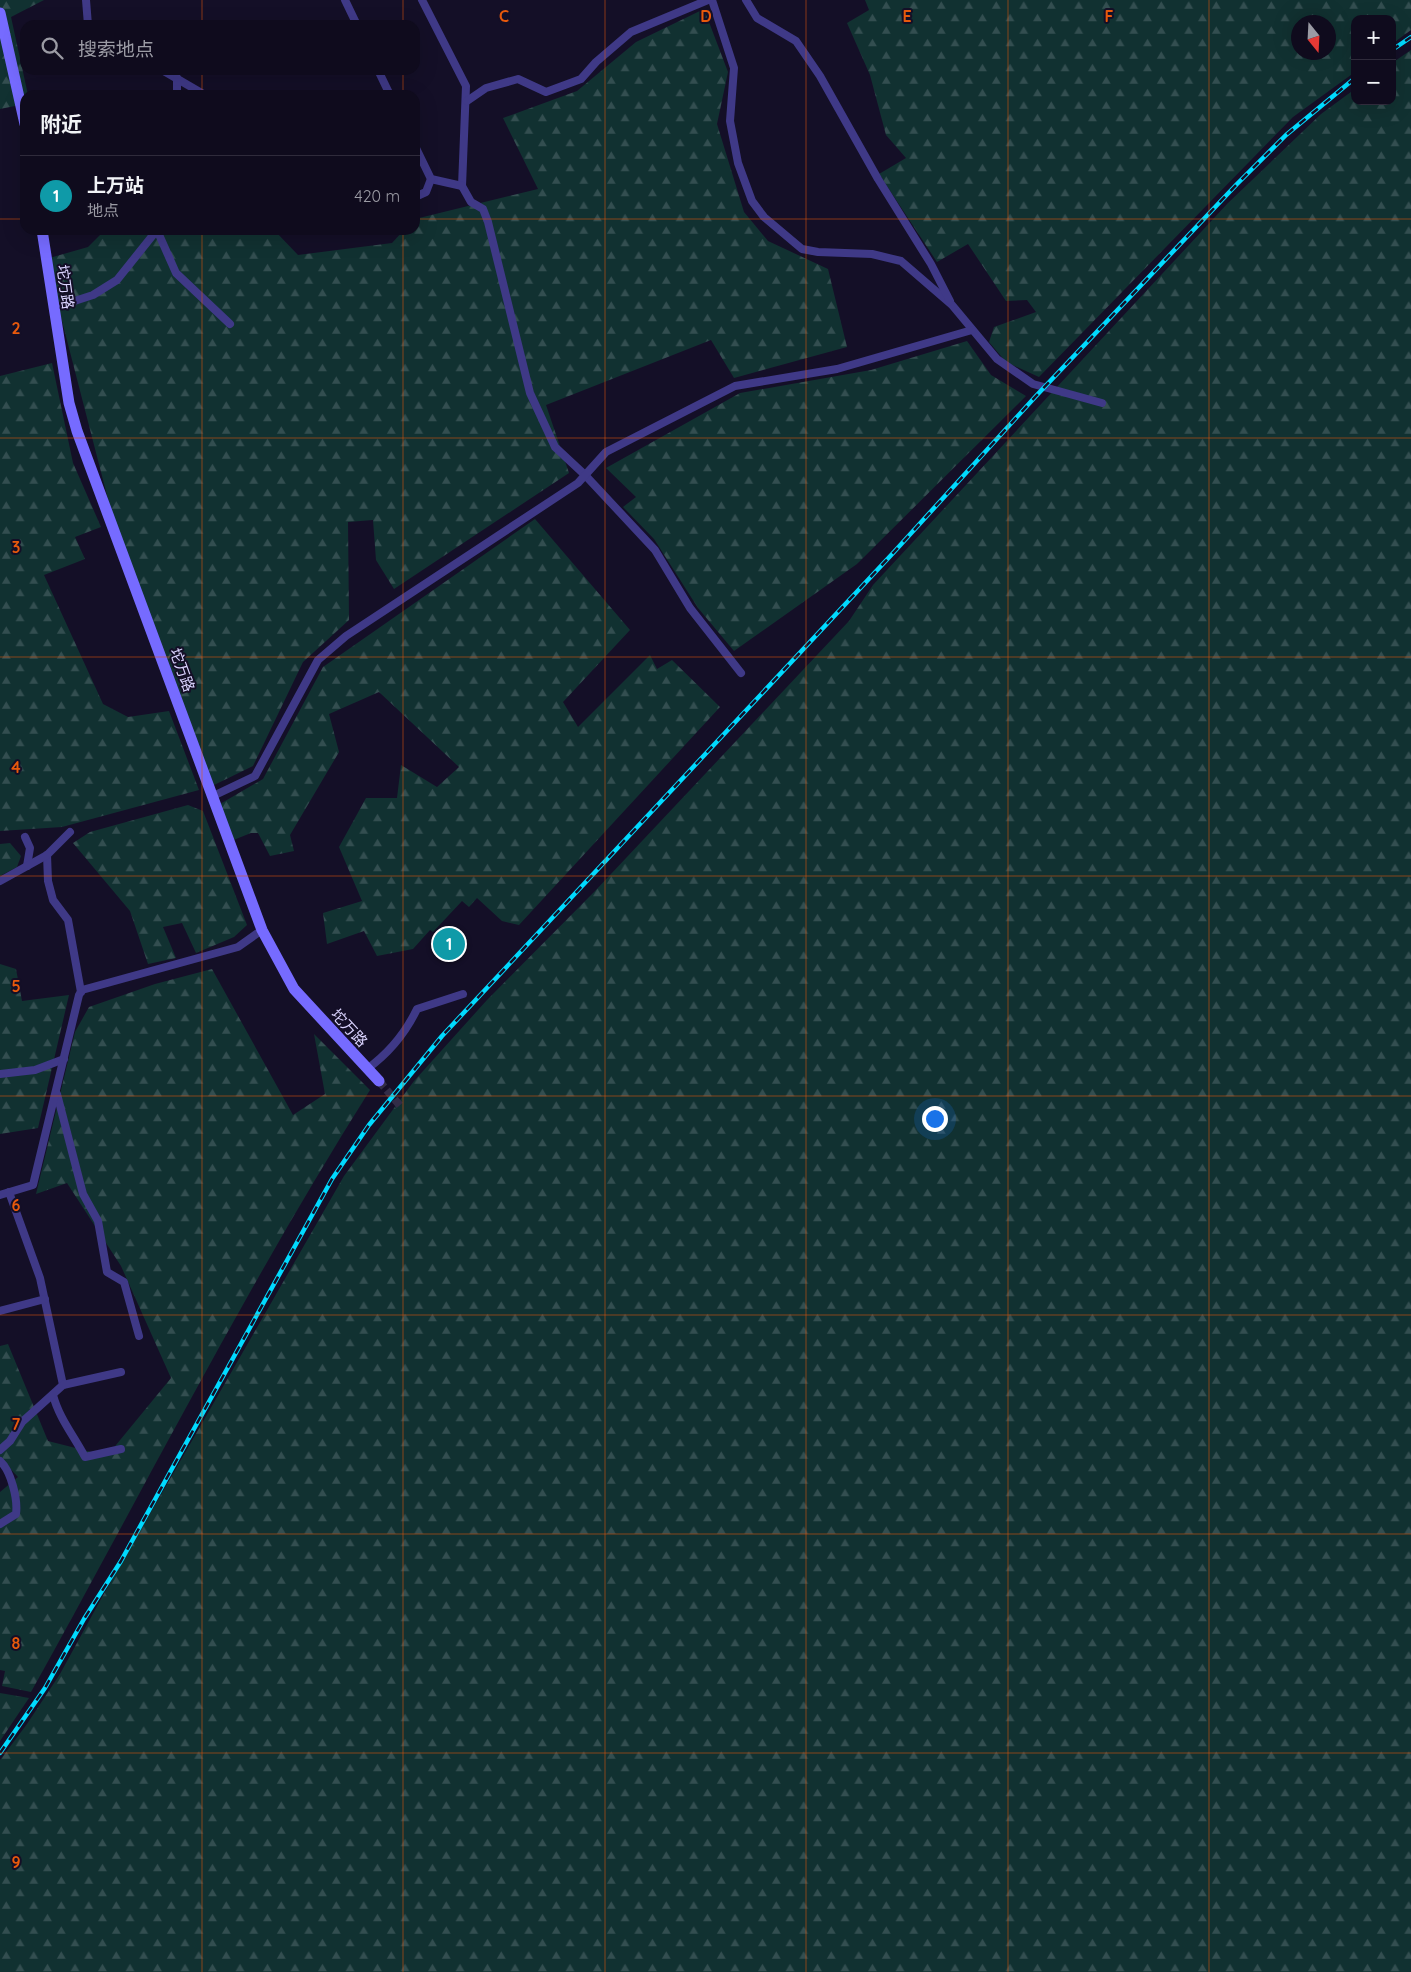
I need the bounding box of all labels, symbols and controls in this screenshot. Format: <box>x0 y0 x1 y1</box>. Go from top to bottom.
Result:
text: C <box>499 6 509 26</box>
text: D <box>700 6 712 26</box>
text: E <box>902 6 912 26</box>
text: F <box>1105 6 1114 26</box>
north arrow <box>1291 15 1336 60</box>
map controls <box>1351 15 1396 105</box>
button: + <box>1351 15 1396 60</box>
search box <box>20 20 420 75</box>
icon: search <box>38 34 66 62</box>
text: 搜索地点 <box>78 37 154 61</box>
button: − <box>1351 60 1396 105</box>
text: 附近 <box>40 111 82 137</box>
text: 上万站 <box>87 173 144 197</box>
text: 1 <box>53 186 59 206</box>
text: 420 m <box>354 186 400 206</box>
text: 地点 <box>87 200 119 220</box>
street label: 坨万路 <box>53 263 78 311</box>
text: 2 <box>11 318 21 338</box>
text: 3 <box>12 537 20 557</box>
street label: 坨万路 <box>166 645 199 694</box>
text: 4 <box>11 757 21 777</box>
pin: 1 <box>433 925 465 963</box>
text: 5 <box>11 976 21 996</box>
street label: 坨万路 <box>327 1005 372 1051</box>
your location <box>922 1106 948 1132</box>
text: 6 <box>12 1195 21 1215</box>
text: 7 <box>12 1414 21 1434</box>
text: 8 <box>12 1633 21 1653</box>
text: 9 <box>11 1852 21 1872</box>

